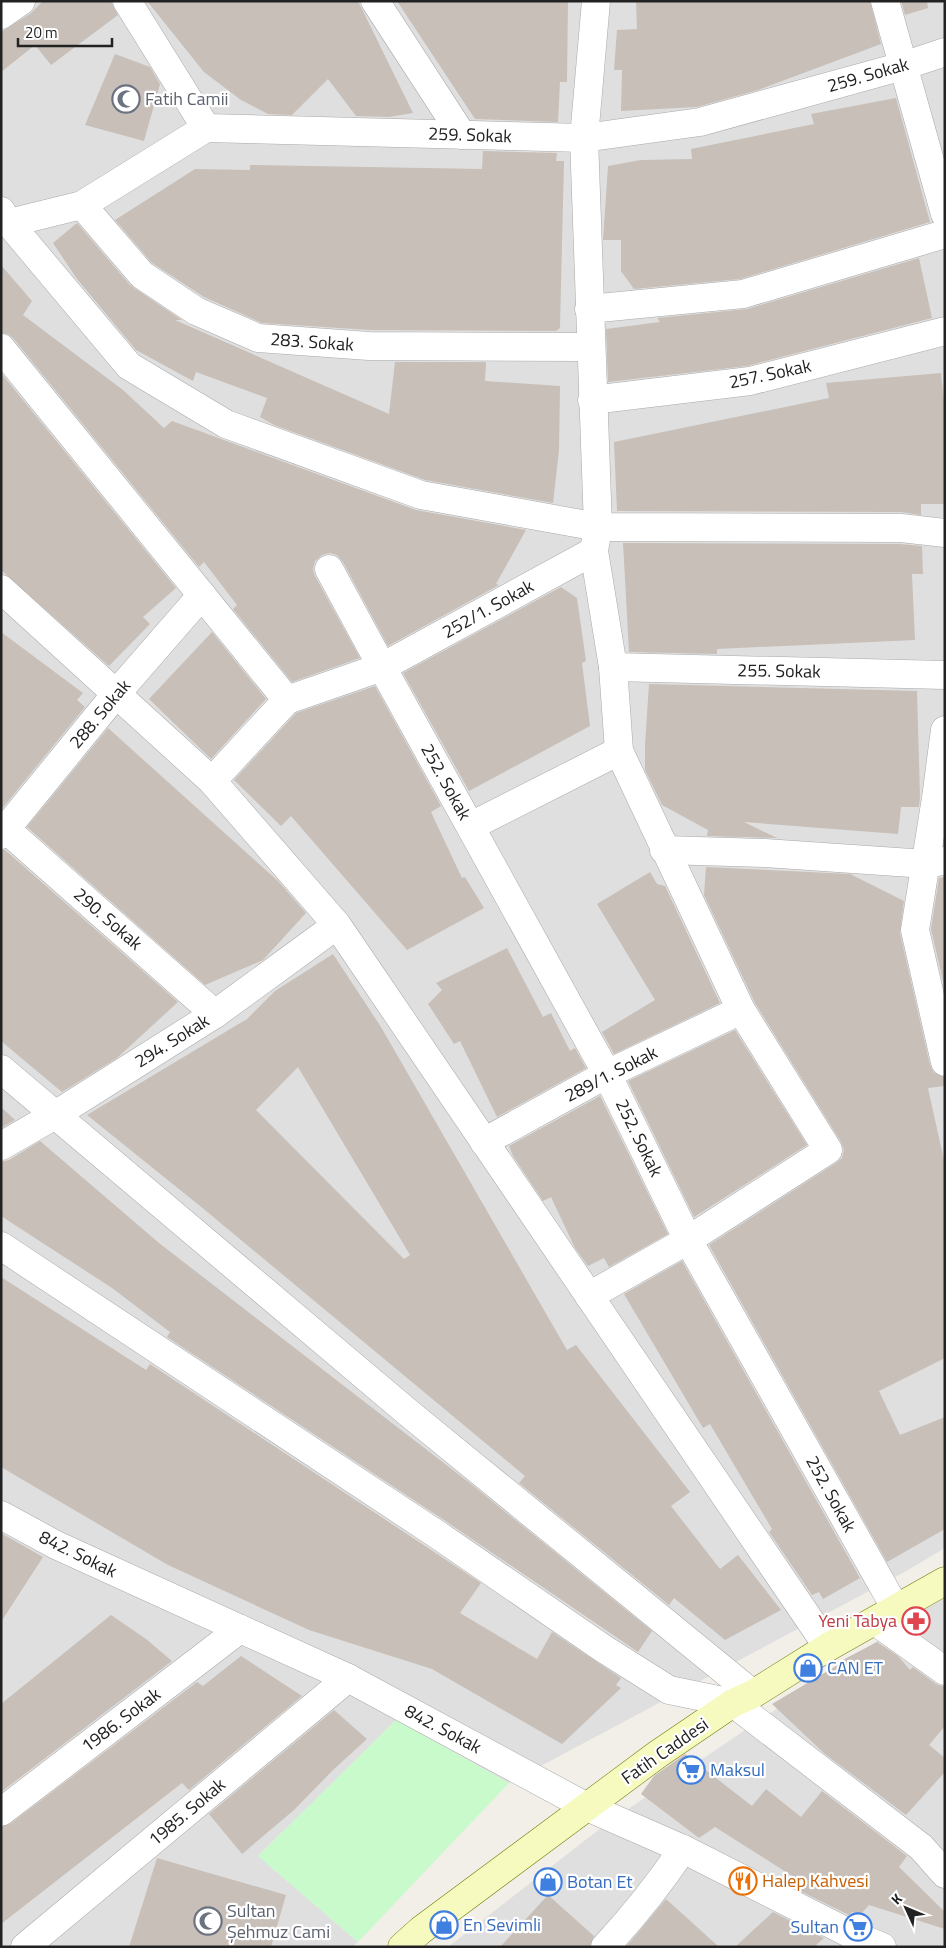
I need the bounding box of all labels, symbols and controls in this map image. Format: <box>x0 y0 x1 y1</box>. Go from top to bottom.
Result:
scale bar <box>18 15 111 47</box>
text: 20 m <box>25 21 58 44</box>
street label: 259. Sokak <box>824 50 912 99</box>
mosque icon: Fatih Camii <box>111 84 141 114</box>
place label: Fatih Camii <box>145 85 229 112</box>
street label: 259. Sokak <box>428 120 513 149</box>
street label: 283. Sokak <box>269 325 355 358</box>
street label: 257. Sokak <box>726 352 814 395</box>
street label: 252/1. Sokak <box>437 572 539 645</box>
street label: 255. Sokak <box>737 656 821 685</box>
street label: 288. Sokak <box>62 673 137 754</box>
street label: 252. Sokak <box>414 739 479 825</box>
street label: 290. Sokak <box>68 881 149 956</box>
street label: 294. Sokak <box>129 1007 215 1074</box>
street label: 289/1. Sokak <box>560 1038 662 1109</box>
street label: 252. Sokak <box>609 1094 670 1182</box>
street label: 252. Sokak <box>799 1451 864 1537</box>
street label: 842. Sokak <box>35 1523 122 1584</box>
pharmacy icon: Yeni Tabya <box>901 1606 931 1636</box>
place label: Yeni Tabya <box>818 1607 897 1634</box>
shop icon: CAN ET <box>793 1653 823 1683</box>
place label: CAN ET <box>827 1654 884 1681</box>
street label: 1986. Sokak <box>75 1680 167 1759</box>
street label: 842. Sokak <box>400 1697 487 1760</box>
street label: Fatih Caddesi <box>616 1711 714 1791</box>
supermarket icon: Maksul <box>676 1755 706 1785</box>
place label: Maksul <box>710 1756 765 1783</box>
street label: 1985. Sokak <box>142 1771 232 1852</box>
restaurant icon: Halep Kahvesi <box>728 1866 758 1896</box>
shop icon: Botan Et <box>533 1867 563 1897</box>
place label: Halep Kahvesi <box>762 1867 869 1894</box>
place label: Botan Et <box>567 1868 633 1895</box>
north arrow <box>881 1883 931 1933</box>
text: K <box>886 1888 907 1909</box>
place label: Sultan Şehmuz Cami <box>227 1897 330 1945</box>
mosque icon: Sultan Şehmuz Cami <box>193 1906 223 1936</box>
shop icon: En Sevimli <box>429 1910 459 1940</box>
place label: En Sevimli <box>463 1911 541 1938</box>
supermarket icon: Sultan <box>843 1912 873 1942</box>
place label: Sultan <box>791 1913 839 1940</box>

